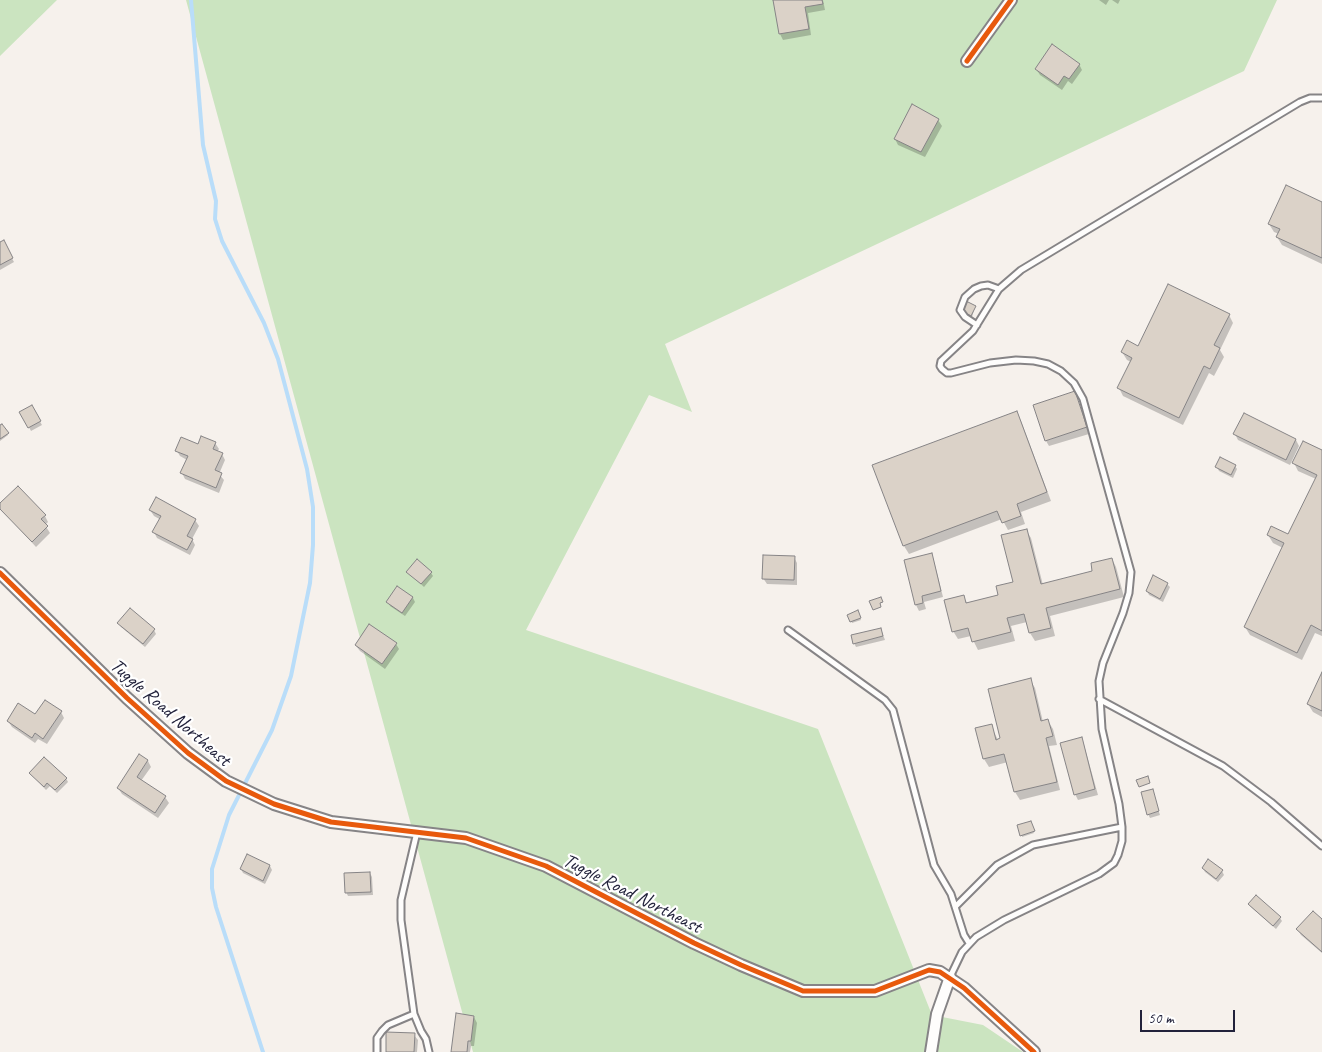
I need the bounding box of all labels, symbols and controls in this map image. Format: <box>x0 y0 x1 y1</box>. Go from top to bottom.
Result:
street label: Tuggle Road Northeast <box>105 654 235 772</box>
street label: Tuggle Road Northeast <box>559 849 705 939</box>
scale bar <box>1142 1000 1237 1032</box>
text: 50 m <box>1148 1009 1174 1028</box>

